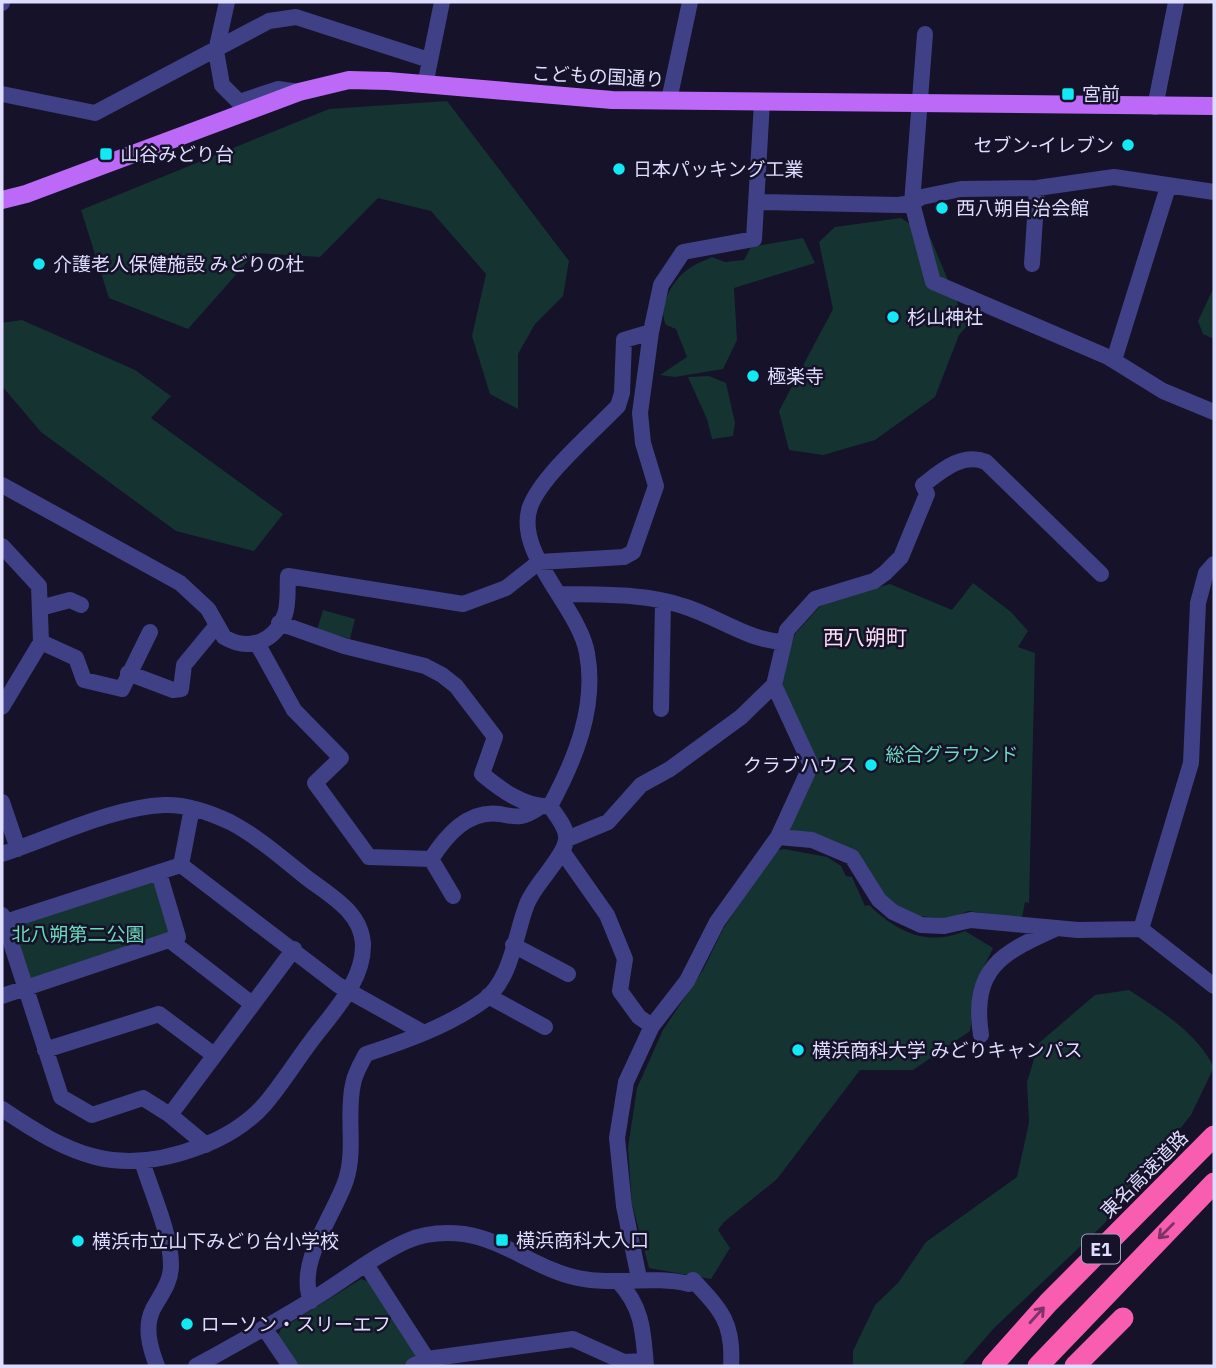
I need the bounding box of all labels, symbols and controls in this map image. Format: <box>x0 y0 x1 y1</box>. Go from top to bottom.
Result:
street label: こどもの国通り <box>531 61 665 91</box>
place label: 宮前 <box>1082 82 1120 106</box>
marker: 宮前 <box>1060 86 1076 102</box>
place label: セブン-イレブン <box>973 133 1114 157</box>
marker: セブン-イレブン <box>1120 137 1136 153</box>
place label: 山谷みどり台 <box>120 142 234 166</box>
marker: 山谷みどり台 <box>98 146 114 162</box>
place label: 日本パッキング工業 <box>633 157 803 181</box>
marker: 日本パッキング工業 <box>611 161 627 177</box>
place label: 西八朔自治会館 <box>956 196 1089 220</box>
marker: 西八朔自治会館 <box>934 200 950 216</box>
place label: 介護老人保健施設 みどりの杜 <box>53 252 305 276</box>
marker: 介護老人保健施設 みどりの杜 <box>31 256 47 272</box>
place label: 杉山神社 <box>907 305 983 329</box>
marker: 杉山神社 <box>885 309 901 325</box>
place label: 極楽寺 <box>767 364 824 388</box>
marker: 極楽寺 <box>745 368 761 384</box>
district label: 西八朔町 <box>823 623 907 651</box>
park label: 総合グラウンド <box>885 742 1019 766</box>
place label: クラブハウス <box>743 753 857 777</box>
marker: クラブハウス <box>863 757 879 773</box>
park label: 北八朔第二公園 <box>11 922 145 946</box>
place label: 横浜商科大学 みどりキャンパス <box>812 1038 1083 1062</box>
marker: 横浜商科大学 みどりキャンパス <box>790 1042 806 1058</box>
street label: 東名高速道路 <box>1095 1125 1193 1223</box>
one-way arrow <box>1157 1222 1174 1239</box>
place label: 横浜商科大入口 <box>516 1228 649 1252</box>
place label: 横浜市立山下みどり台小学校 <box>92 1229 339 1253</box>
marker: 横浜商科大入口 <box>494 1232 510 1248</box>
marker: 横浜市立山下みどり台小学校 <box>70 1233 86 1249</box>
road number: E1 <box>1082 1234 1120 1264</box>
one-way arrow <box>1029 1306 1045 1324</box>
place label: ローソン・スリーエフ <box>201 1312 391 1336</box>
marker: ローソン・スリーエフ <box>179 1316 195 1332</box>

